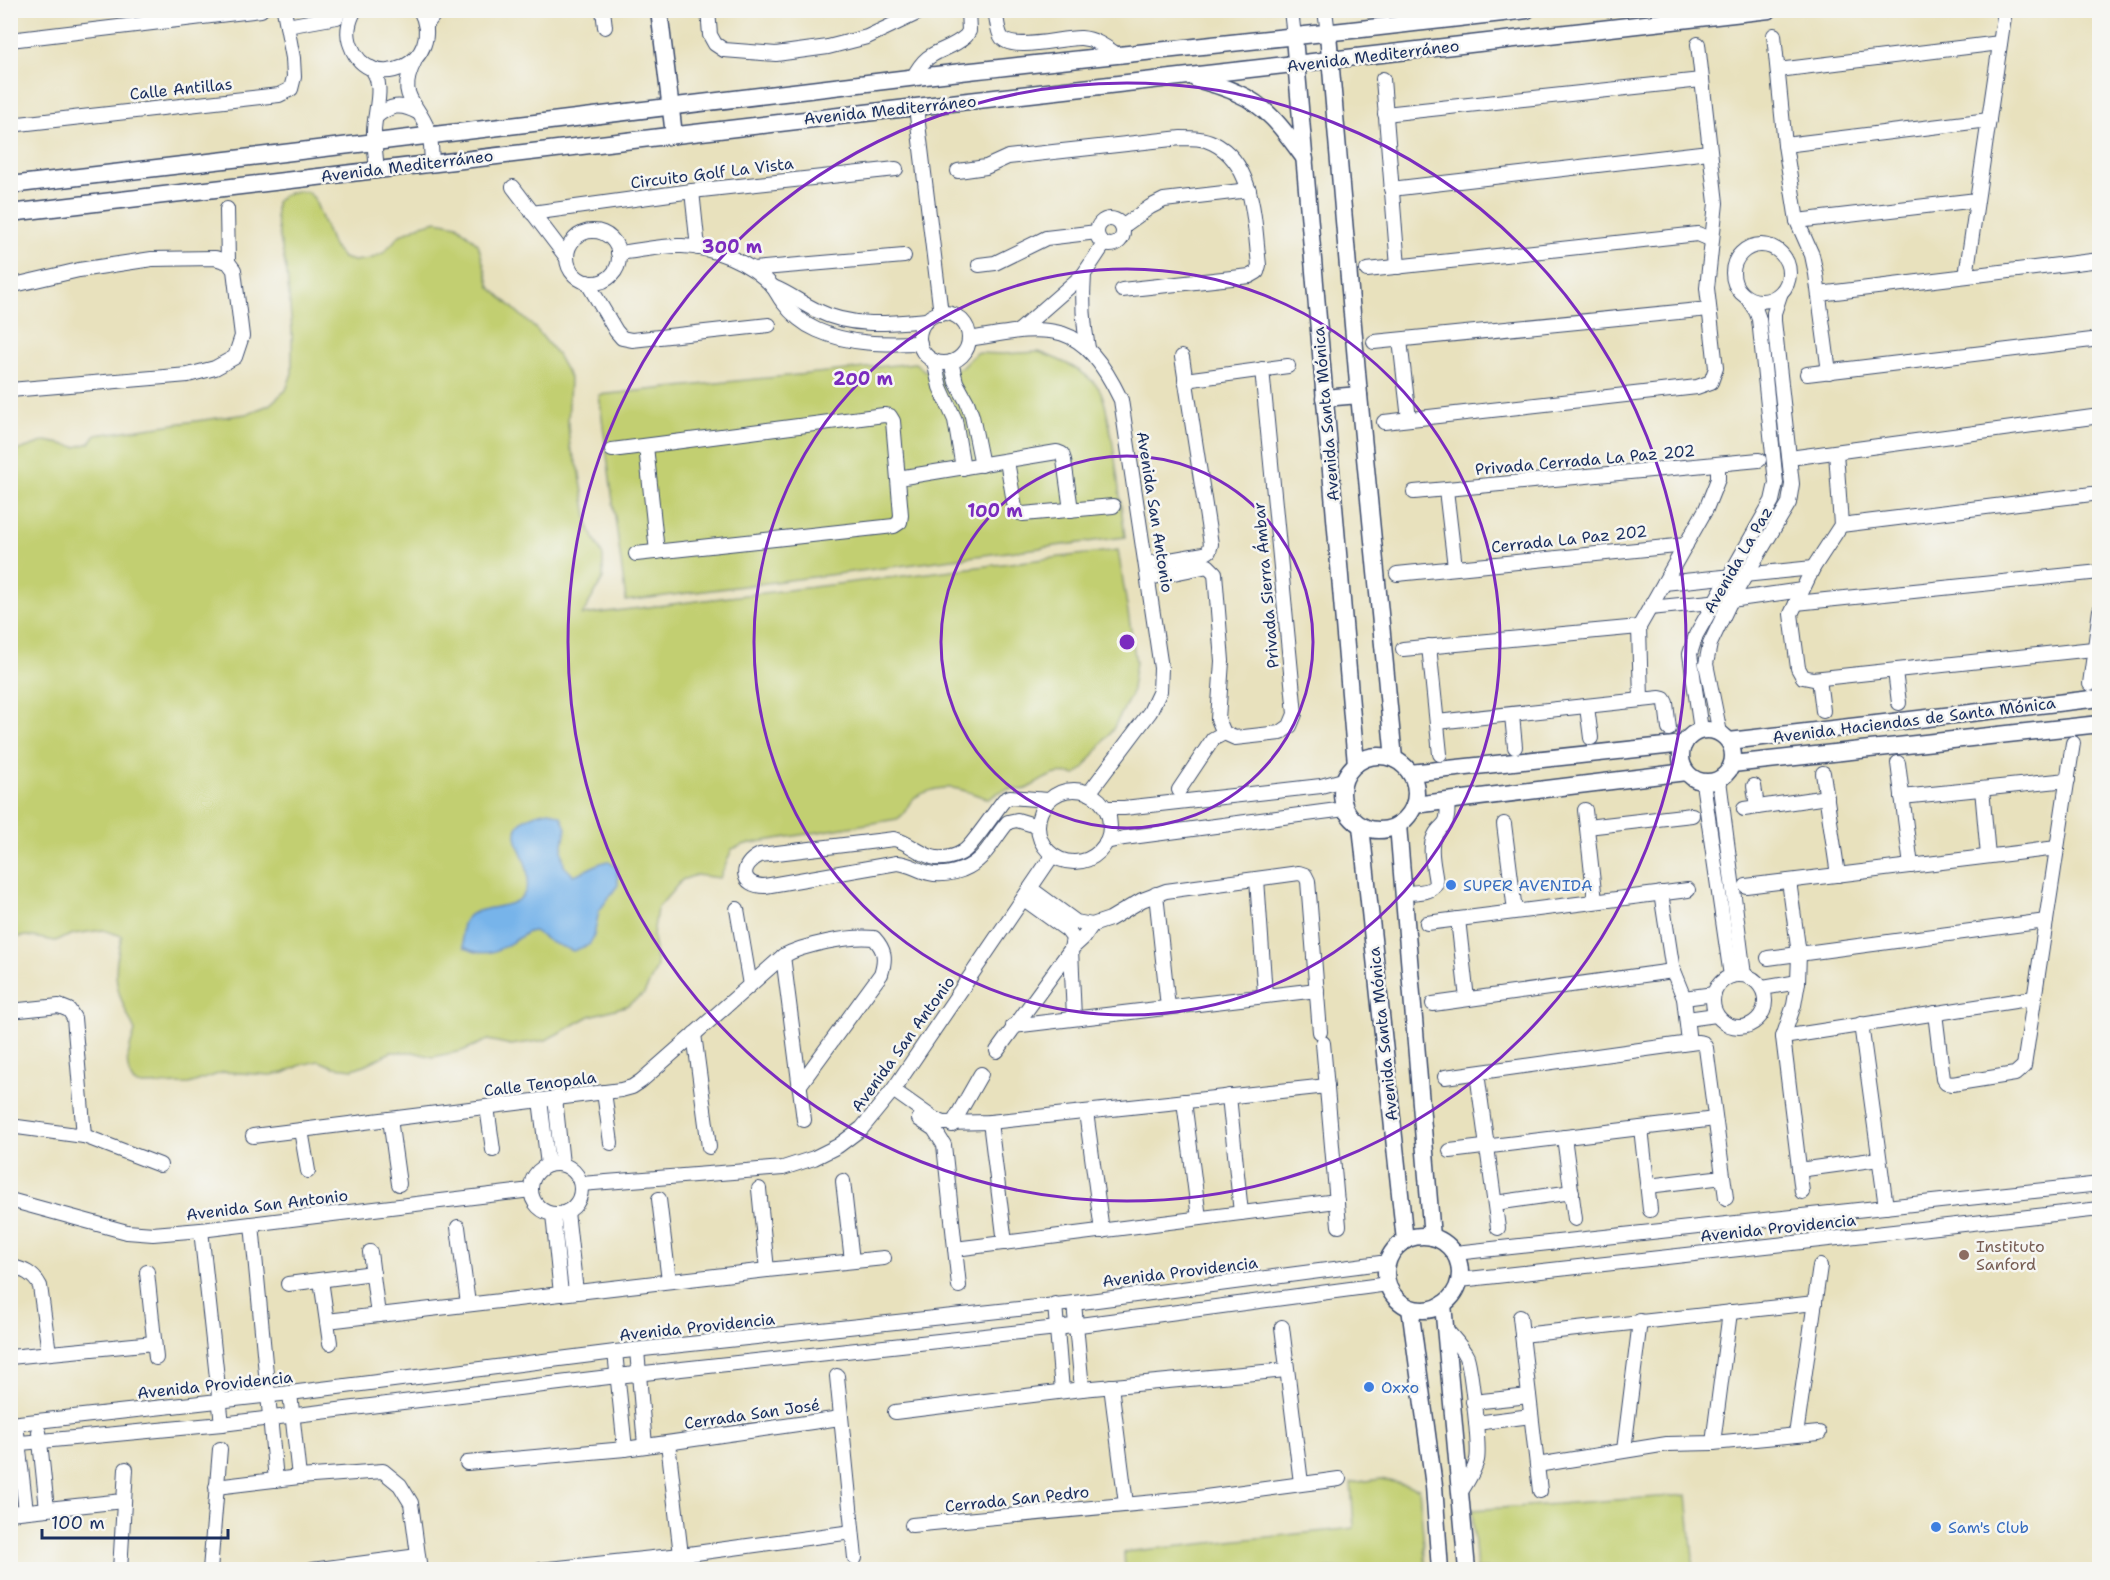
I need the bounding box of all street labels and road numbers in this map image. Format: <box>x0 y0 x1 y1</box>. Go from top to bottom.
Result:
street label: Avenida Mediterráneo <box>1285 35 1461 77</box>
street label: Calle Antillas <box>129 73 233 105</box>
street label: Avenida Mediterráneo <box>802 90 978 130</box>
street label: Avenida Mediterráneo <box>319 145 495 187</box>
street label: Circuito Golf La Vista <box>629 153 795 193</box>
street label: Avenida Santa Mónica <box>1308 326 1344 502</box>
street label: Avenida San Antonio <box>1132 430 1178 594</box>
street label: Privada Cerrada La Paz 202 <box>1474 440 1696 480</box>
street label: Privada Sierra Ámbar <box>1248 501 1284 669</box>
street label: Avenida La Paz <box>1699 503 1777 617</box>
street label: Cerrada La Paz 202 <box>1490 520 1648 558</box>
street label: Avenida Haciendas de Santa Mónica <box>1771 692 2057 748</box>
street label: Avenida Santa Mónica <box>1363 946 1403 1122</box>
street label: Avenida San Antonio <box>847 972 959 1116</box>
street label: Calle Tenopala <box>482 1067 598 1101</box>
street label: Avenida San Antonio <box>185 1185 349 1225</box>
street label: Avenida Providencia <box>1699 1209 1857 1247</box>
street label: Avenida Providencia <box>1101 1252 1259 1292</box>
street label: Avenida Providencia <box>618 1308 776 1346</box>
street label: Avenida Providencia <box>136 1366 294 1404</box>
street label: Cerrada San José <box>683 1394 821 1434</box>
street label: Cerrada San Pedro <box>944 1481 1090 1517</box>

